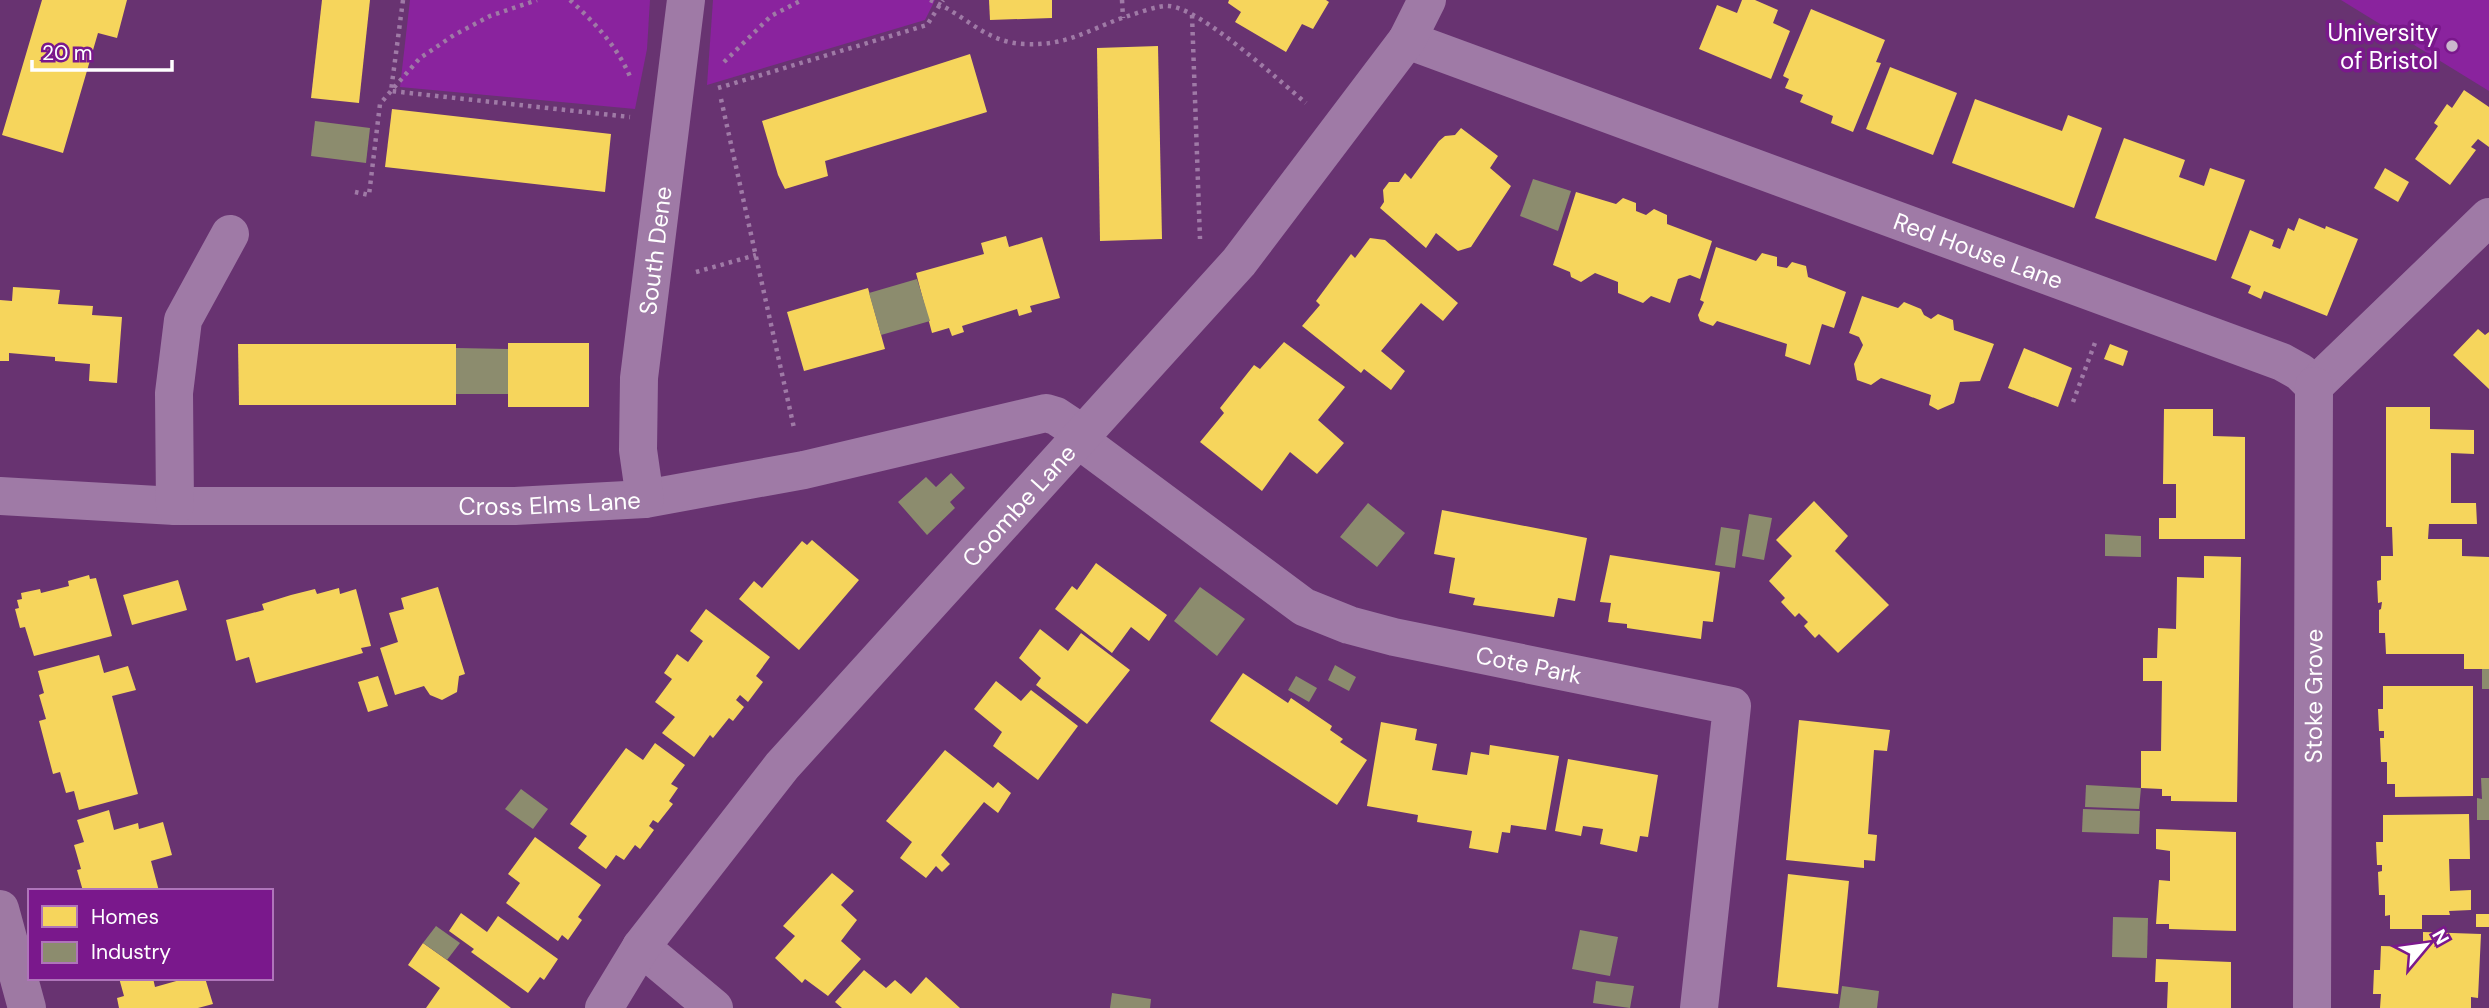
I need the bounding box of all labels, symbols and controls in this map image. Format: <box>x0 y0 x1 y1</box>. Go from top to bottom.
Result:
place label: University of Bristol <box>2328 17 2438 76</box>
scale bar <box>32 28 172 72</box>
marker: University of Bristol <box>2444 38 2460 54</box>
text: 20 m <box>42 39 93 67</box>
street label: South Dene <box>632 185 678 316</box>
street label: Red House Lane <box>1890 205 2068 296</box>
street label: Coombe Lane <box>955 437 1082 573</box>
street label: Cross Elms Lane <box>459 484 642 522</box>
street label: Stoke Grove <box>2297 629 2329 763</box>
street label: Cote Park <box>1473 639 1585 690</box>
legend <box>28 889 273 980</box>
text: Homes <box>91 903 159 931</box>
north arrow <box>2391 910 2461 980</box>
text: N <box>2426 925 2455 949</box>
text: Industry <box>91 938 171 966</box>

